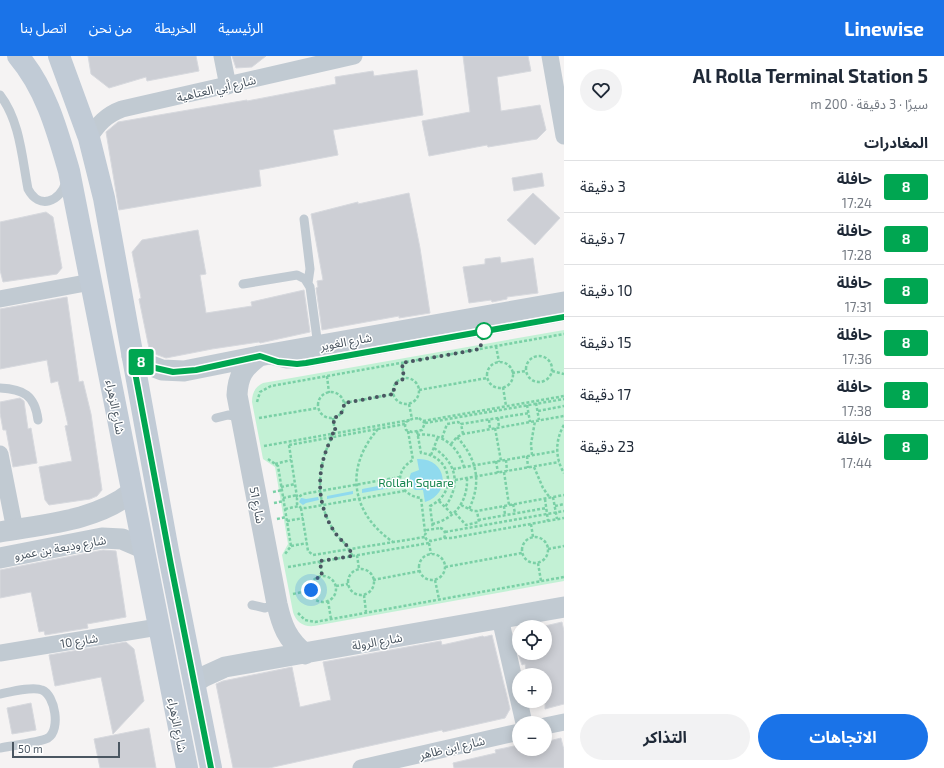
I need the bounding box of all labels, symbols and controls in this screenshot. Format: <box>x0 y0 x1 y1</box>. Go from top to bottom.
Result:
text: Linewise <box>844 17 924 40</box>
text: اتصل بنا <box>20 19 67 36</box>
text: من نحن <box>89 19 132 36</box>
text: الخريطة <box>154 19 196 36</box>
text: الرئيسية <box>218 19 263 36</box>
text: Al Rolla Terminal Station 5 <box>693 64 928 87</box>
button: heart <box>580 69 622 111</box>
street label: شارع أبي العتاهية <box>175 72 258 108</box>
text: سيرًا · 3 دقيقة · 200 m <box>810 96 928 112</box>
text: المغادرات <box>864 133 928 151</box>
text: حافلة <box>837 169 872 187</box>
text: 3 دقيقة <box>580 177 626 195</box>
text: 8 <box>902 178 910 195</box>
text: 17:24 <box>842 195 872 211</box>
text: حافلة <box>837 221 872 239</box>
text: 7 دقيقة <box>580 229 625 247</box>
text: 8 <box>902 230 910 247</box>
text: 17:28 <box>842 247 872 263</box>
text: حافلة <box>837 273 872 291</box>
text: 10 دقيقة <box>580 281 633 299</box>
text: 8 <box>902 282 910 299</box>
text: 17:31 <box>845 299 872 315</box>
unlabelled marker <box>475 322 493 340</box>
text: حافلة <box>837 325 872 343</box>
street label: شارع الغوير <box>318 330 373 356</box>
text: 15 دقيقة <box>580 333 632 351</box>
text: 8 <box>902 334 910 351</box>
line badge: 8 <box>128 349 154 375</box>
text: 17:36 <box>842 351 872 367</box>
text: 8 <box>137 353 145 370</box>
text: حافلة <box>837 377 872 395</box>
street label: شارع الزهراء <box>101 378 128 436</box>
text: 17 دقيقة <box>580 385 631 403</box>
text: 8 <box>902 386 910 403</box>
text: 17:38 <box>842 403 872 419</box>
text: حافلة <box>837 429 872 447</box>
text: 23 دقيقة <box>580 437 634 455</box>
text: 8 <box>902 438 910 455</box>
text: 17:44 <box>841 455 872 471</box>
park label: Rollah Square <box>378 475 454 489</box>
street label: شارع 51 <box>245 485 268 525</box>
street label: شارع وديعة بن عمرو <box>13 532 108 565</box>
your location <box>301 580 321 600</box>
map controls <box>512 620 552 756</box>
button: locate <box>512 620 552 660</box>
street label: شارع 10 <box>59 630 99 653</box>
street label: شارع الرولة <box>351 630 404 655</box>
button: + <box>512 668 552 708</box>
street label: شارع الزهراء <box>163 696 190 754</box>
button: التذاكر <box>580 714 750 760</box>
button: الاتجاهات <box>758 714 928 760</box>
button: − <box>512 716 552 756</box>
street label: شارع ابن ظاهر <box>417 733 487 764</box>
scale bar <box>12 740 120 759</box>
text: 50 m <box>18 742 43 755</box>

